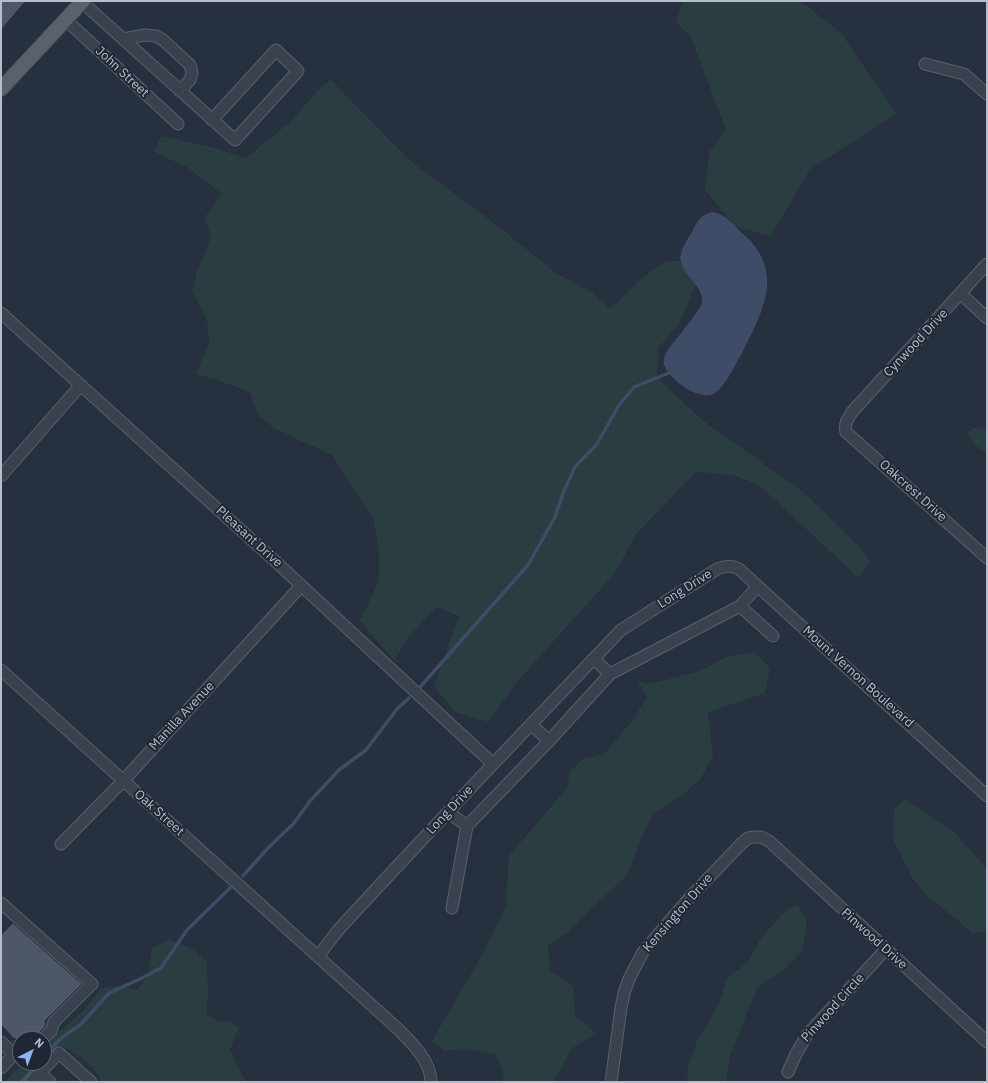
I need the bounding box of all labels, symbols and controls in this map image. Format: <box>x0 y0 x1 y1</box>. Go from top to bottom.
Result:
street label: John Street <box>92 43 152 101</box>
street label: Cynwood Drive <box>881 306 951 380</box>
street label: Oakcrest Drive <box>876 457 950 525</box>
street label: Pleasant Drive <box>213 503 285 571</box>
street label: Long Drive <box>655 566 715 612</box>
street label: Mount Vernon Boulevard <box>799 623 917 731</box>
street label: Manilla Avenue <box>146 678 218 754</box>
street label: Long Drive <box>423 782 477 838</box>
street label: Oak Street <box>131 787 187 839</box>
street label: Kensington Drive <box>640 871 716 955</box>
street label: Pinwood Drive <box>838 905 910 973</box>
street label: Pinwood Circle <box>798 971 868 1045</box>
north arrow <box>12 1031 52 1071</box>
text: N <box>32 1035 47 1051</box>

